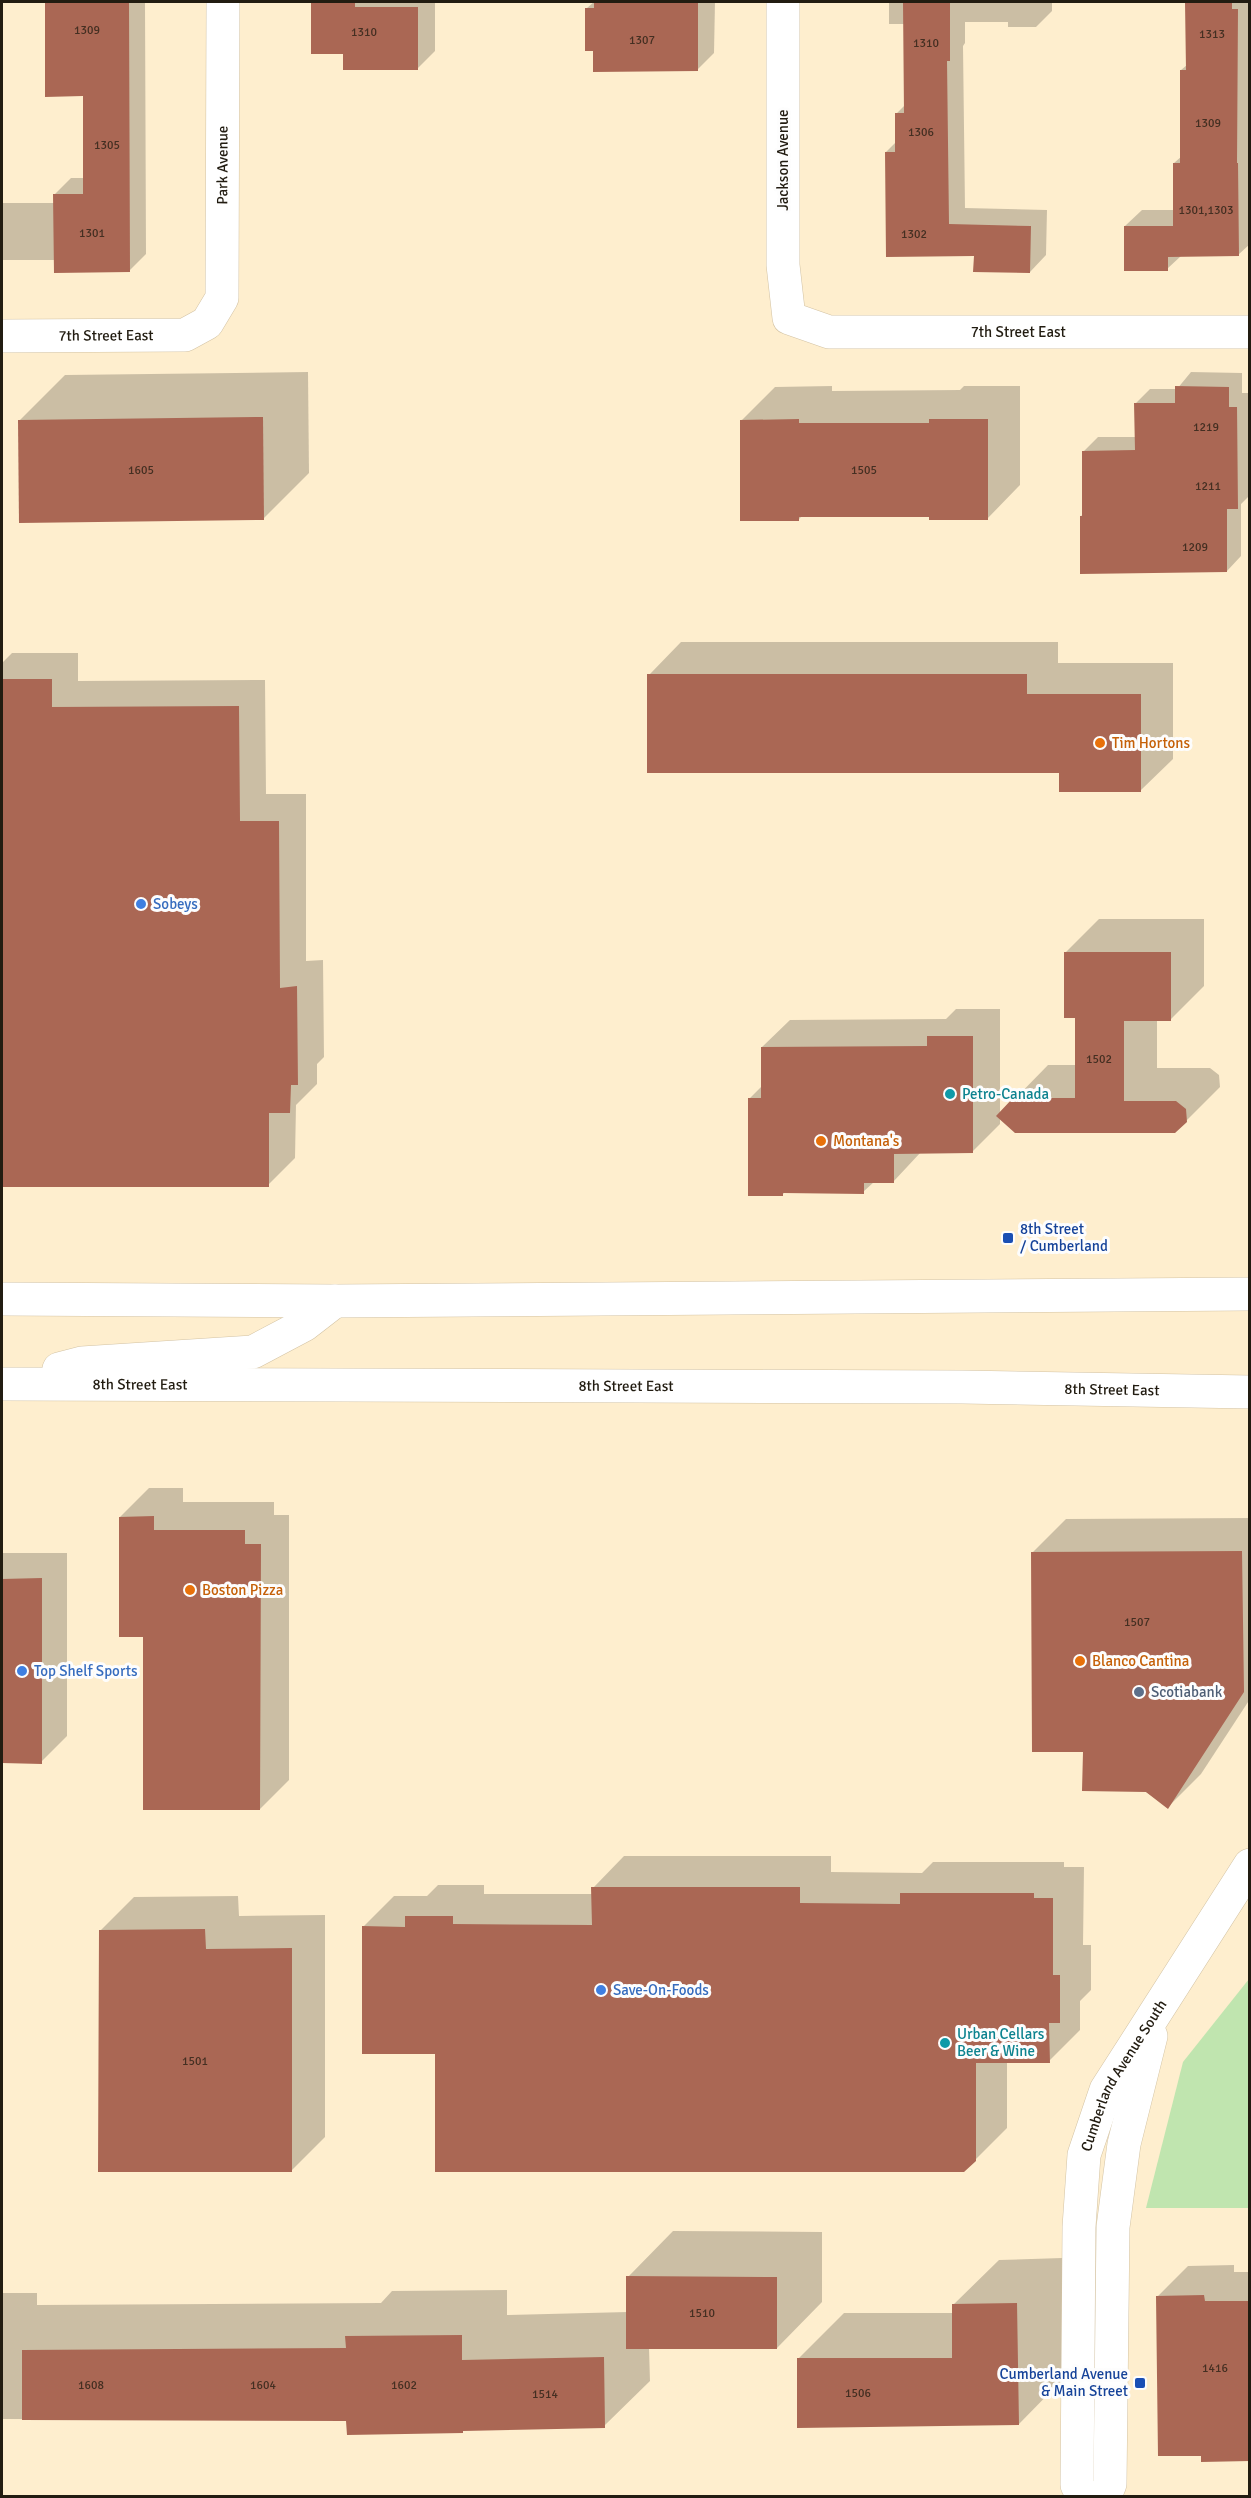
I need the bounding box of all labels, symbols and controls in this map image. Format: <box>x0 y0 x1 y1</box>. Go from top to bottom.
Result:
house number: 1309 <box>74 23 100 38</box>
house number: 1310 <box>351 25 377 40</box>
house number: 1313 <box>1199 27 1225 42</box>
house number: 1307 <box>629 33 655 48</box>
house number: 1310 <box>913 36 939 51</box>
street label: Jackson Avenue <box>774 109 792 211</box>
house number: 1309 <box>1195 116 1221 131</box>
house number: 1306 <box>908 125 934 140</box>
street label: Park Avenue <box>213 126 232 205</box>
house number: 1305 <box>94 138 120 153</box>
house number: 1301,1303 <box>1178 203 1234 218</box>
house number: 1301 <box>79 226 105 241</box>
house number: 1302 <box>901 227 927 242</box>
street label: 7th Street East <box>971 323 1066 341</box>
street label: 7th Street East <box>58 326 154 345</box>
house number: 1219 <box>1193 420 1219 435</box>
house number: 1605 <box>128 463 154 478</box>
house number: 1505 <box>851 463 877 478</box>
house number: 1211 <box>1195 479 1221 494</box>
house number: 1209 <box>1182 540 1208 555</box>
place label: Tim Hortons <box>1112 734 1191 752</box>
marker: Tim Hortons <box>1093 736 1107 750</box>
place label: Sobeys <box>153 895 198 913</box>
marker: Sobeys <box>134 897 148 911</box>
house number: 1502 <box>1086 1052 1112 1067</box>
place label: Petro-Canada <box>962 1085 1049 1103</box>
marker: Petro-Canada <box>943 1087 957 1101</box>
place label: Montana's <box>833 1132 900 1150</box>
marker: Montana's <box>814 1134 828 1148</box>
place label: 8th Street / Cumberland <box>1020 1220 1108 1255</box>
marker: 8th Street / Cumberland <box>1001 1231 1015 1245</box>
street label: 8th Street East <box>92 1375 188 1394</box>
street label: 8th Street East <box>578 1377 674 1395</box>
street label: 8th Street East <box>1064 1380 1160 1399</box>
place label: Boston Pizza <box>202 1581 283 1599</box>
marker: Boston Pizza <box>183 1583 197 1597</box>
house number: 1507 <box>1124 1615 1150 1630</box>
place label: Blanco Cantina <box>1092 1652 1189 1670</box>
marker: Blanco Cantina <box>1073 1654 1087 1668</box>
place label: Top Shelf Sports <box>34 1662 138 1680</box>
marker: Top Shelf Sports <box>15 1664 29 1678</box>
place label: Scotiabank <box>1151 1683 1223 1701</box>
marker: Scotiabank <box>1132 1685 1146 1699</box>
place label: Save-On-Foods <box>613 1981 709 1999</box>
marker: Save-On-Foods <box>594 1983 608 1997</box>
street label: Cumberland Avenue South <box>1077 1996 1170 2154</box>
place label: Urban Cellars Beer & Wine <box>957 2025 1045 2060</box>
marker: Urban Cellars Beer & Wine <box>938 2036 952 2050</box>
house number: 1501 <box>182 2054 208 2069</box>
house number: 1510 <box>689 2306 715 2321</box>
house number: 1416 <box>1202 2361 1228 2376</box>
place label: Cumberland Avenue & Main Street <box>1000 2365 1128 2400</box>
marker: Cumberland Avenue & Main Street <box>1133 2376 1147 2390</box>
house number: 1608 <box>78 2378 104 2393</box>
house number: 1604 <box>250 2378 276 2393</box>
house number: 1602 <box>391 2378 417 2393</box>
house number: 1506 <box>845 2386 871 2401</box>
house number: 1514 <box>532 2387 558 2402</box>

